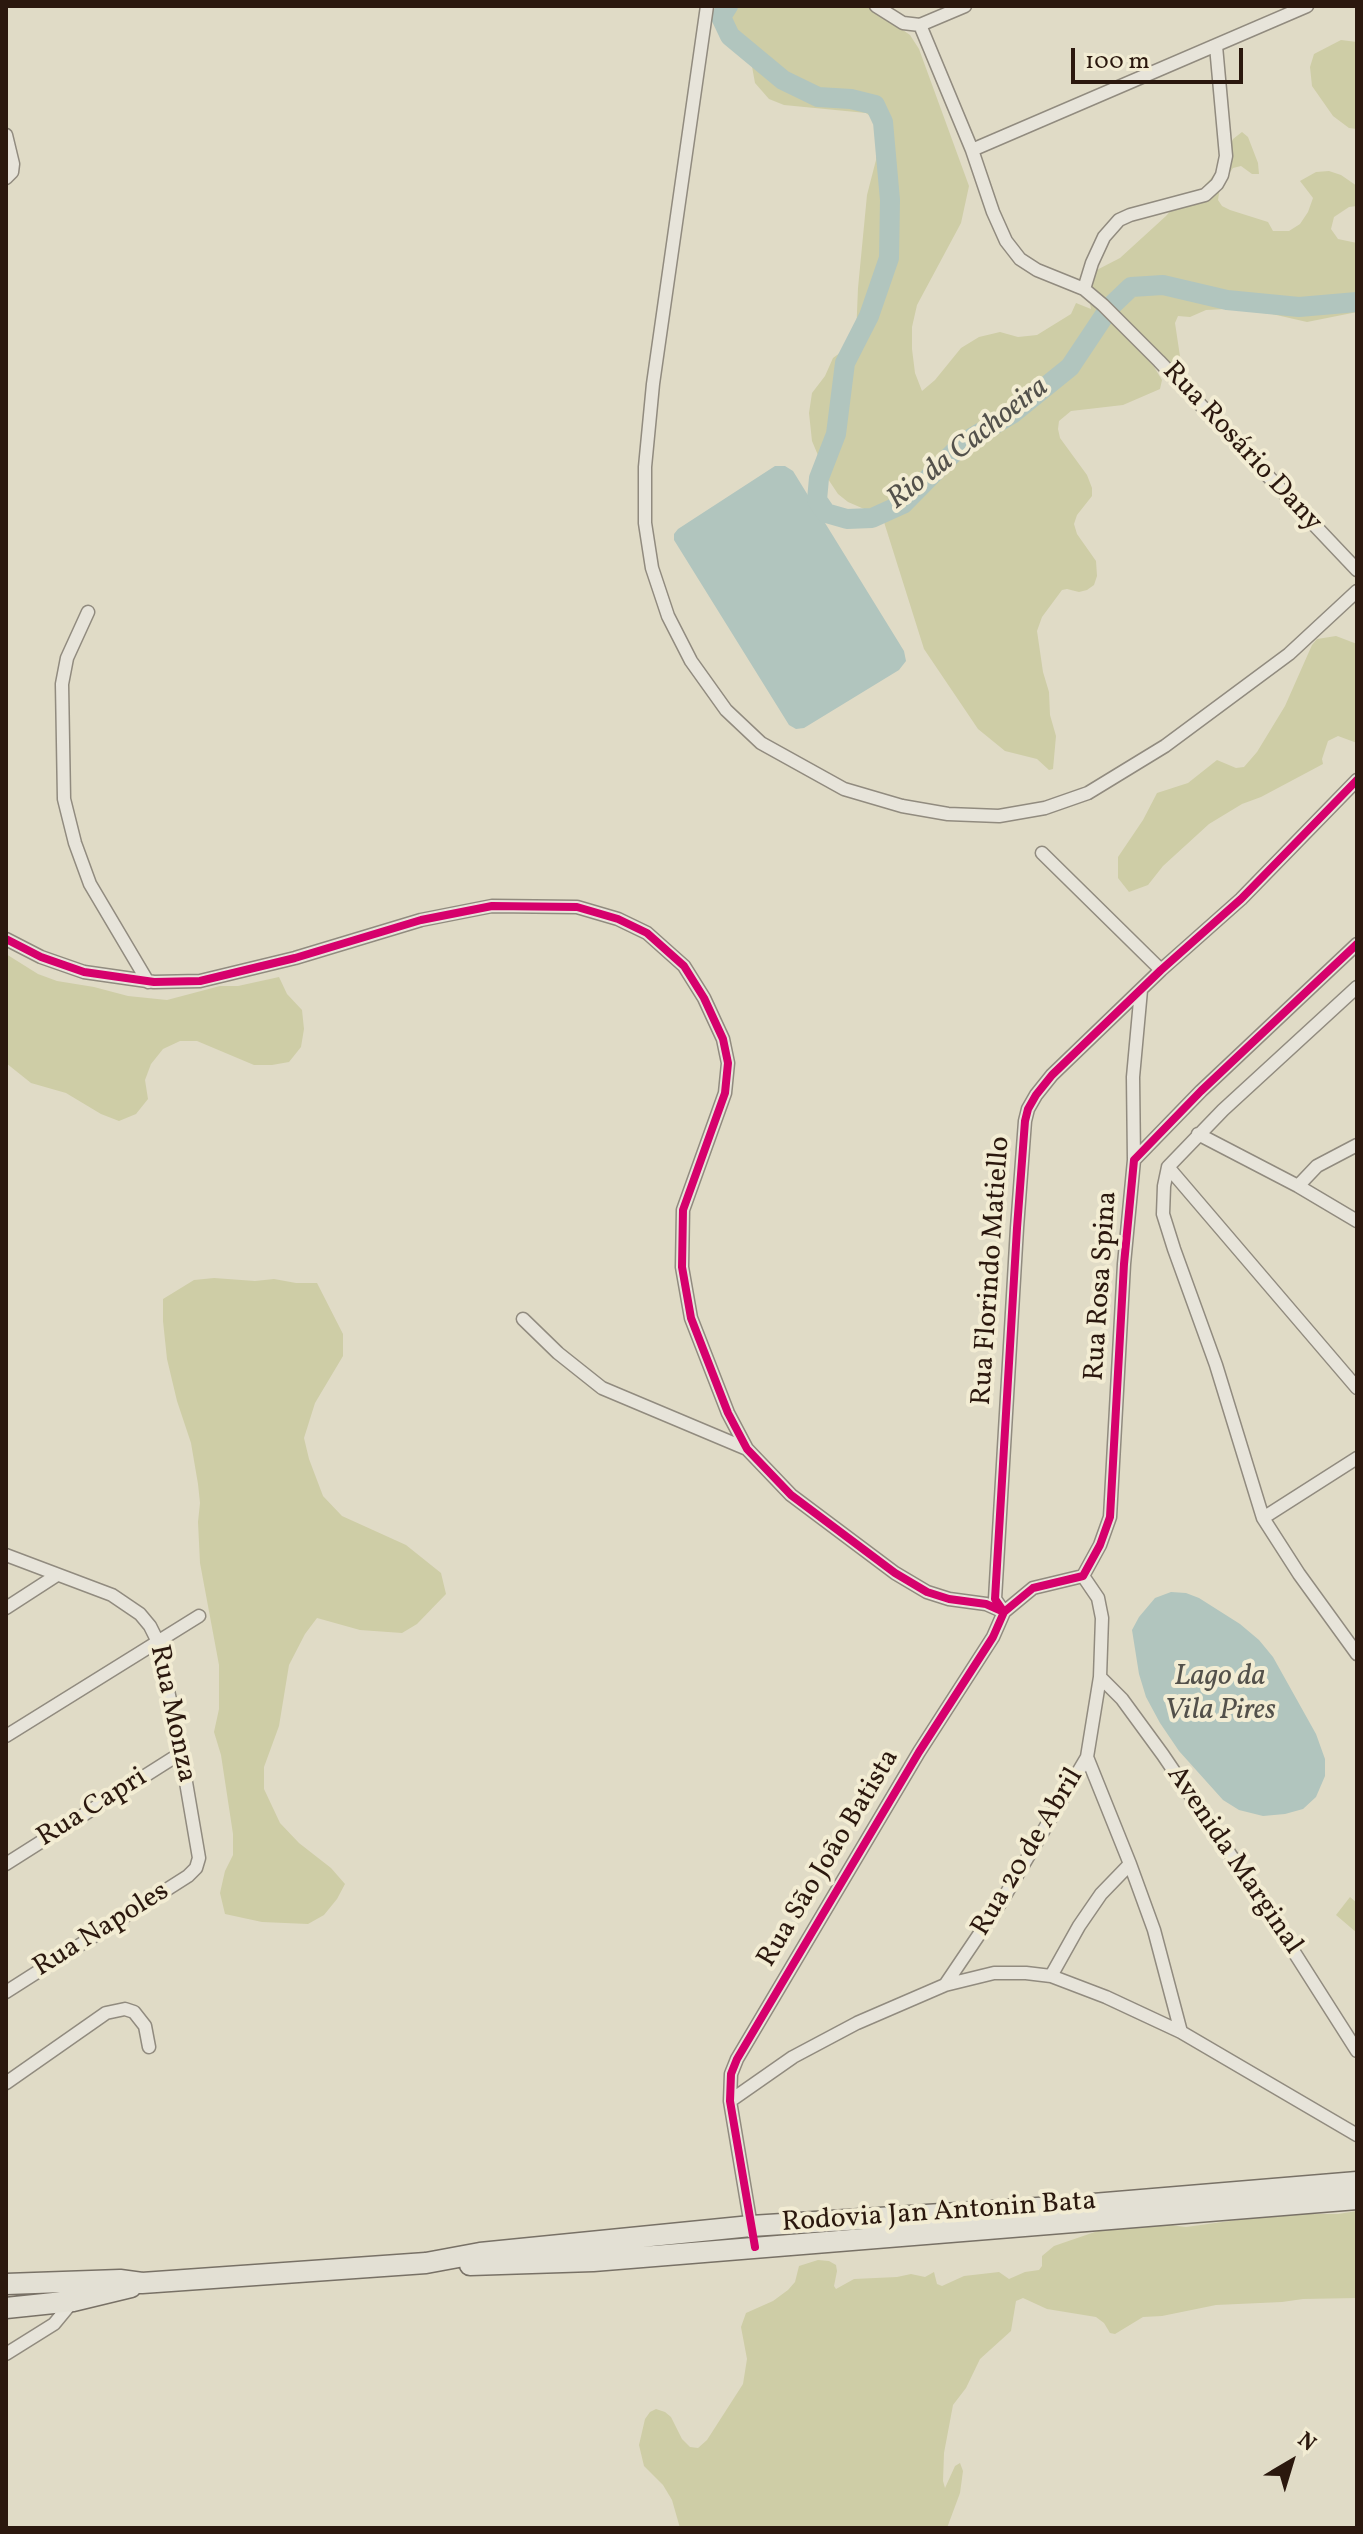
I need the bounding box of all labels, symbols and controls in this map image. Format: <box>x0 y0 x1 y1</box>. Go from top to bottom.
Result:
scale bar <box>1075 32 1247 82</box>
text: 100 m <box>1085 45 1150 79</box>
street label: Rua Rosário Dany <box>1154 356 1328 540</box>
water label: Rio da Cachoeira <box>881 371 1057 519</box>
street label: Rua Florindo Matiello <box>967 1135 1019 1407</box>
street label: Rua Rosa Spina <box>1080 1190 1126 1382</box>
street label: Rua Monza <box>140 1642 202 1786</box>
water label: Lago da Vila Pires <box>1164 1660 1276 1730</box>
street label: Rua São João Batista <box>752 1744 908 1974</box>
street label: Avenida Marginal <box>1158 1760 1308 1962</box>
street label: Rua Capri <box>32 1762 154 1856</box>
street label: Rua 20 de Abril <box>966 1763 1092 1943</box>
street label: Rua Napoles <box>28 1876 176 1986</box>
street label: Rodovia Jan Antonin Bata <box>781 2186 1097 2242</box>
north arrow <box>1251 2422 1331 2502</box>
text: N <box>1290 2426 1322 2460</box>

